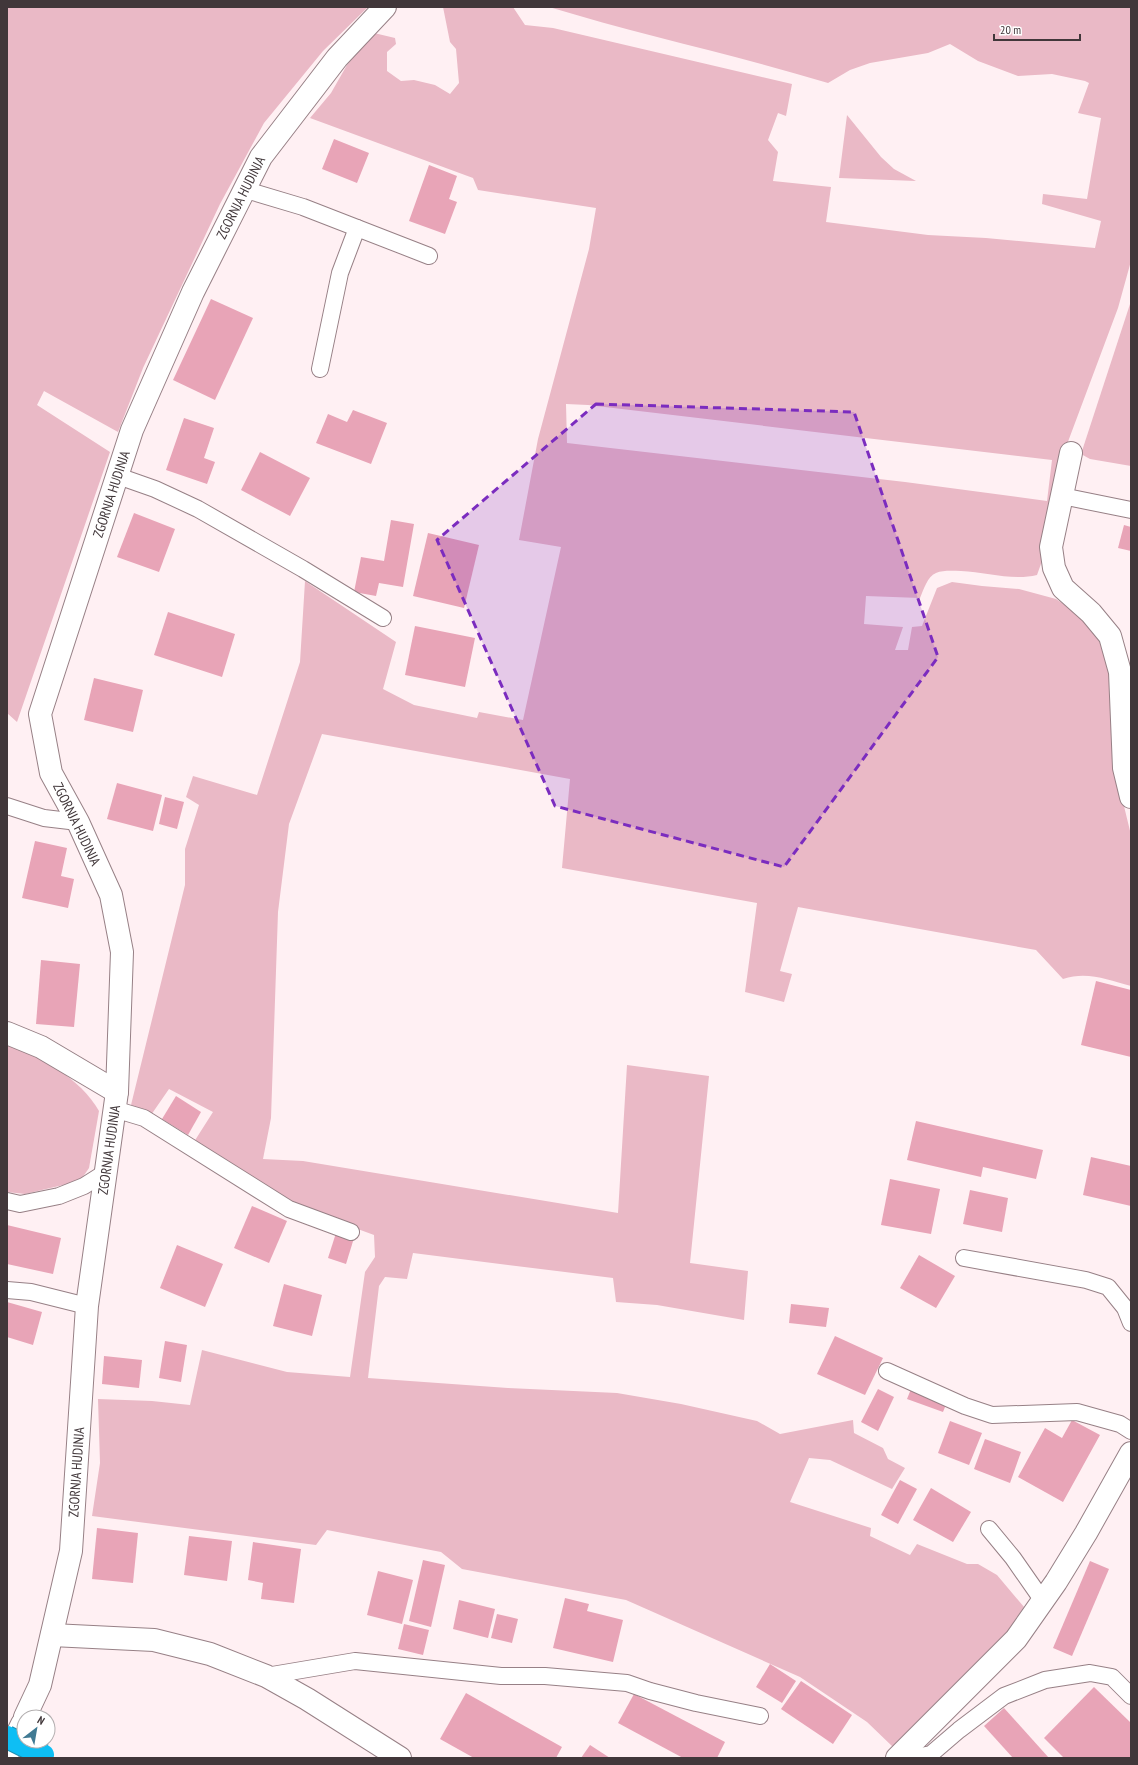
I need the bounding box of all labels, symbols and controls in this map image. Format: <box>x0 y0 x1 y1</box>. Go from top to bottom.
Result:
scale bar <box>994 16 1080 42</box>
text: 20 m <box>1000 22 1021 37</box>
street label: ZGORNJA HUDINJA <box>212 153 269 242</box>
street label: ZGORNJA HUDINJA <box>89 448 134 540</box>
street label: ZGORNJA HUDINJA <box>49 780 105 869</box>
street label: ZGORNJA HUDINJA <box>94 1104 124 1196</box>
street label: ZGORNJA HUDINJA <box>64 1426 88 1518</box>
north arrow <box>16 1709 56 1749</box>
text: N <box>35 1713 47 1728</box>

